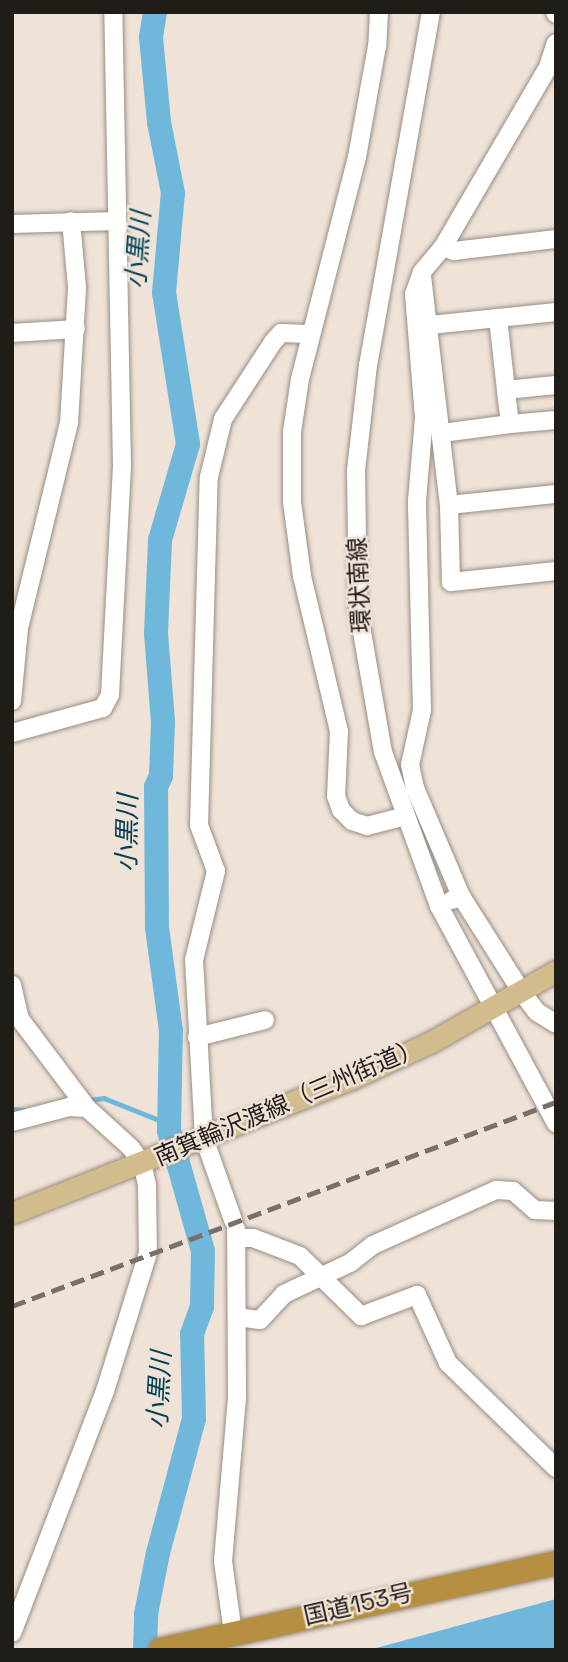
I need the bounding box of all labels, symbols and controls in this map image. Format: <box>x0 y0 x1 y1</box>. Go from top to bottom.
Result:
water label: 小黒川 <box>121 210 157 290</box>
street label: 環状南線 <box>342 536 376 634</box>
water label: 小黒川 <box>112 794 144 872</box>
street label: 南箕輪沢渡線（三州街道） <box>150 1032 426 1172</box>
water label: 小黒川 <box>142 1350 178 1430</box>
street label: 国道153号 <box>301 1577 415 1631</box>

